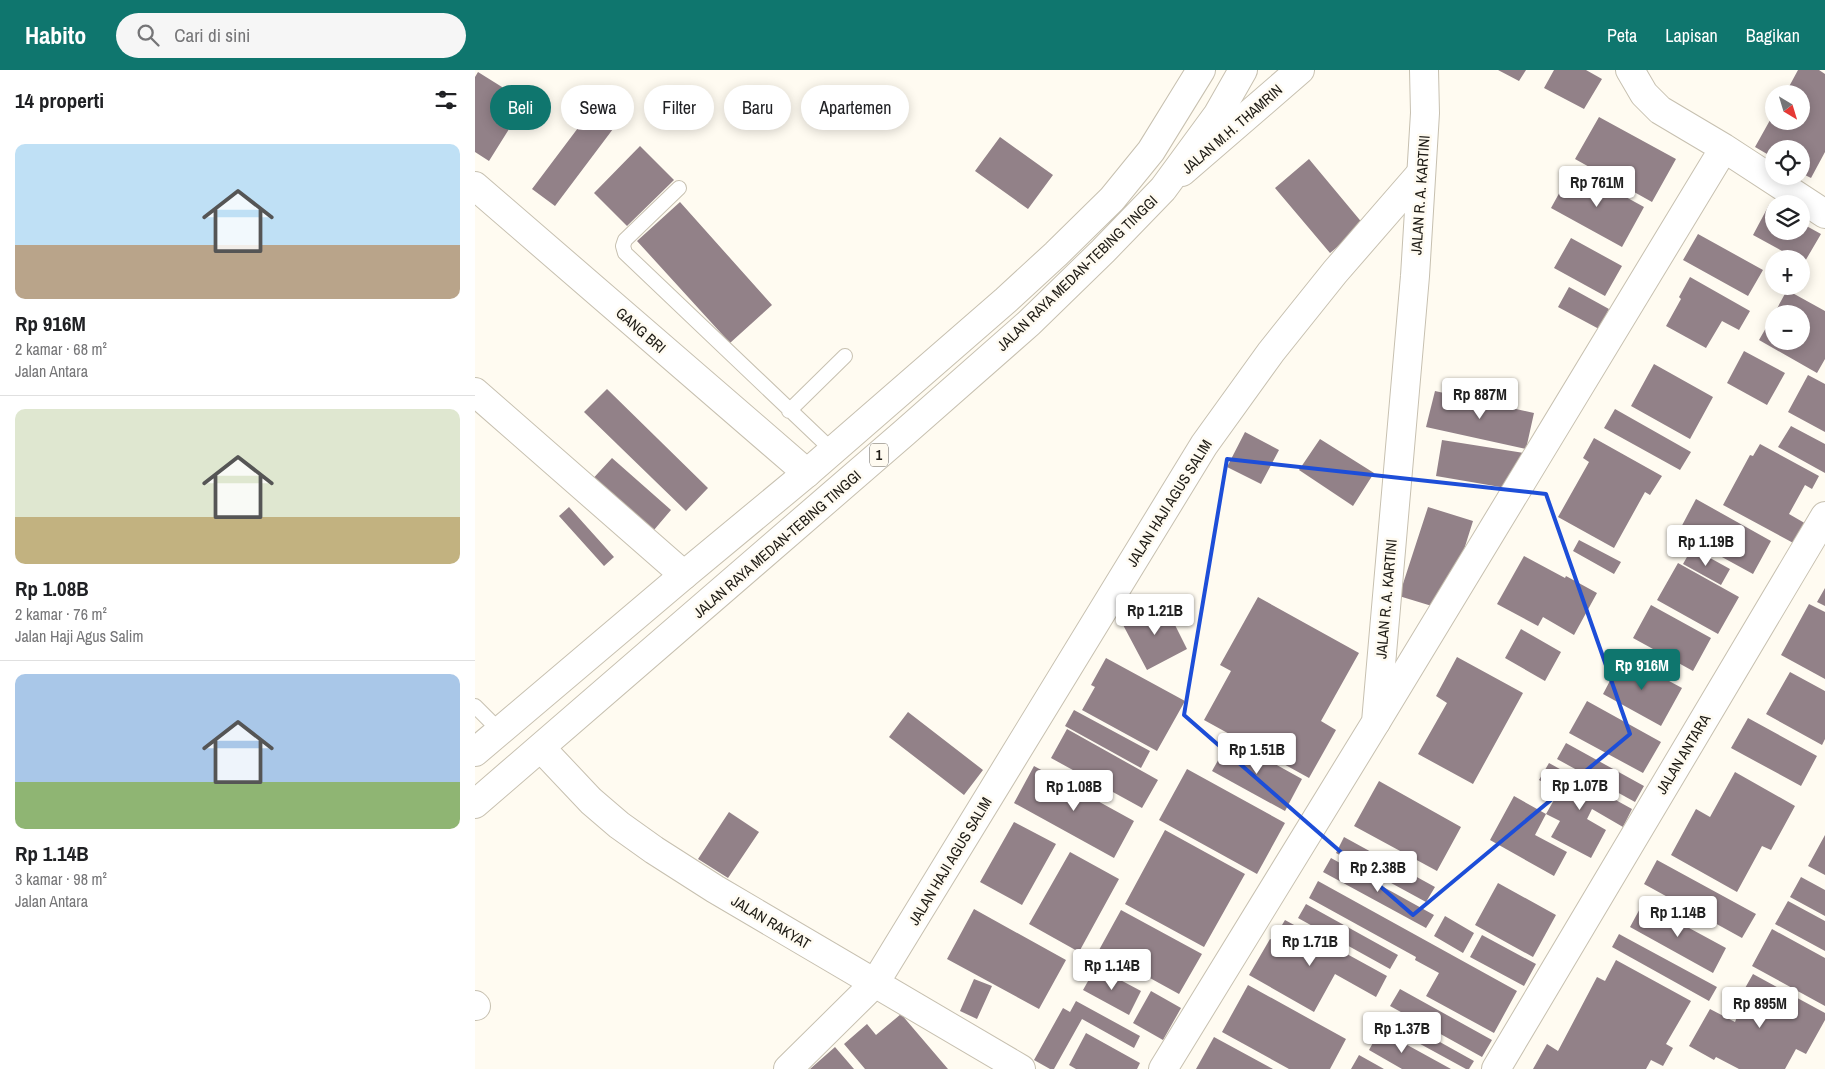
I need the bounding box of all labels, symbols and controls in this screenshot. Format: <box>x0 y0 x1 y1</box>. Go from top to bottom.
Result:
search box <box>116 13 466 58</box>
text: Habito <box>25 19 86 51</box>
icon: search <box>134 21 162 49</box>
text: Cari di sini <box>174 22 250 48</box>
text: Peta <box>1607 23 1637 48</box>
text: Lapisan <box>1665 23 1718 48</box>
text: Bagikan <box>1746 23 1800 48</box>
street label: JALAN M.H. THAMRIN <box>1177 79 1287 179</box>
chip: Beli <box>490 85 551 130</box>
chip: Sewa <box>561 85 634 130</box>
chip: Filter <box>644 85 714 130</box>
chip: Baru <box>724 85 791 130</box>
chip: Apartemen <box>801 85 909 130</box>
north arrow <box>1765 85 1810 130</box>
map controls <box>1765 85 1810 350</box>
text: 14 properti <box>15 86 104 115</box>
icon: filters <box>432 86 460 114</box>
street label: JALAN R. A. KARTINI <box>1405 134 1435 256</box>
button: locate <box>1765 140 1810 185</box>
pin: Rp 761M <box>1551 166 1643 208</box>
text: Rp 761M <box>1570 171 1624 193</box>
icon: home <box>193 176 283 266</box>
street label: JALAN RAYA MEDAN-TEBING TINGGI <box>992 190 1162 356</box>
button: layers <box>1765 195 1810 240</box>
button: + <box>1765 250 1810 295</box>
street label: GANG BRI <box>611 302 671 358</box>
button: − <box>1765 305 1810 350</box>
text: Rp 916M <box>15 309 86 338</box>
text: 2 kamar · 68 m² <box>15 338 107 360</box>
text: Jalan Antara <box>15 360 88 382</box>
pin: Rp 887M <box>1434 378 1526 420</box>
text: Rp 887M <box>1453 383 1507 405</box>
street label: JALAN HAJI AGUS SALIM <box>1121 435 1217 571</box>
icon: home <box>193 442 283 532</box>
road number: 1 <box>870 444 888 466</box>
street label: JALAN RAYA MEDAN-TEBING TINGGI <box>689 465 865 623</box>
pin: Rp 1.19B <box>1654 524 1758 567</box>
text: Rp 1.19B <box>1678 530 1734 552</box>
street label: JALAN R. A. KARTINI <box>1370 538 1402 660</box>
text: Rp 1.08B <box>15 574 89 603</box>
pin: Rp 1.21B <box>1103 594 1207 636</box>
text: Rp 1.21B <box>1127 599 1183 621</box>
text: 2 kamar · 76 m² <box>15 603 107 625</box>
text: Jalan Haji Agus Salim <box>15 625 143 647</box>
pin: Rp 916M <box>1596 648 1688 691</box>
text: Rp 916M <box>1615 654 1669 676</box>
icon: home <box>193 707 283 797</box>
street label: JALAN ANTARA <box>1651 709 1716 798</box>
pin: Rp 1.51B <box>1205 732 1309 775</box>
text: Rp 1.51B <box>1229 738 1285 760</box>
pin: Rp 1.07B <box>1528 768 1632 811</box>
pin: Rp 1.08B <box>1022 770 1126 812</box>
text: Rp 1.07B <box>1552 774 1608 796</box>
text: Rp 1.08B <box>1046 775 1102 797</box>
street label: JALAN HAJI AGUS SALIM <box>903 793 997 929</box>
text: Rp 1.14B <box>15 839 89 868</box>
pin: Rp 2.38B <box>1326 850 1430 893</box>
text: Rp 2.38B <box>1350 856 1406 878</box>
text: 3 kamar · 98 m² <box>15 868 107 890</box>
text: Jalan Antara <box>15 890 88 912</box>
street label: JALAN RAKYAT <box>727 890 815 954</box>
pin: Rp 1.14B <box>1626 896 1730 938</box>
text: Rp 1.14B <box>1650 901 1706 923</box>
pin: Rp 1.71B <box>1258 924 1362 967</box>
text: Rp 1.71B <box>1282 930 1338 952</box>
pin: Rp 1.14B <box>1060 948 1164 991</box>
text: Rp 1.14B <box>1084 954 1140 976</box>
pin: Rp 895M <box>1714 986 1806 1029</box>
text: Rp 895M <box>1733 992 1787 1014</box>
pin: Rp 1.37B <box>1350 1012 1454 1054</box>
text: Rp 1.37B <box>1374 1017 1430 1039</box>

